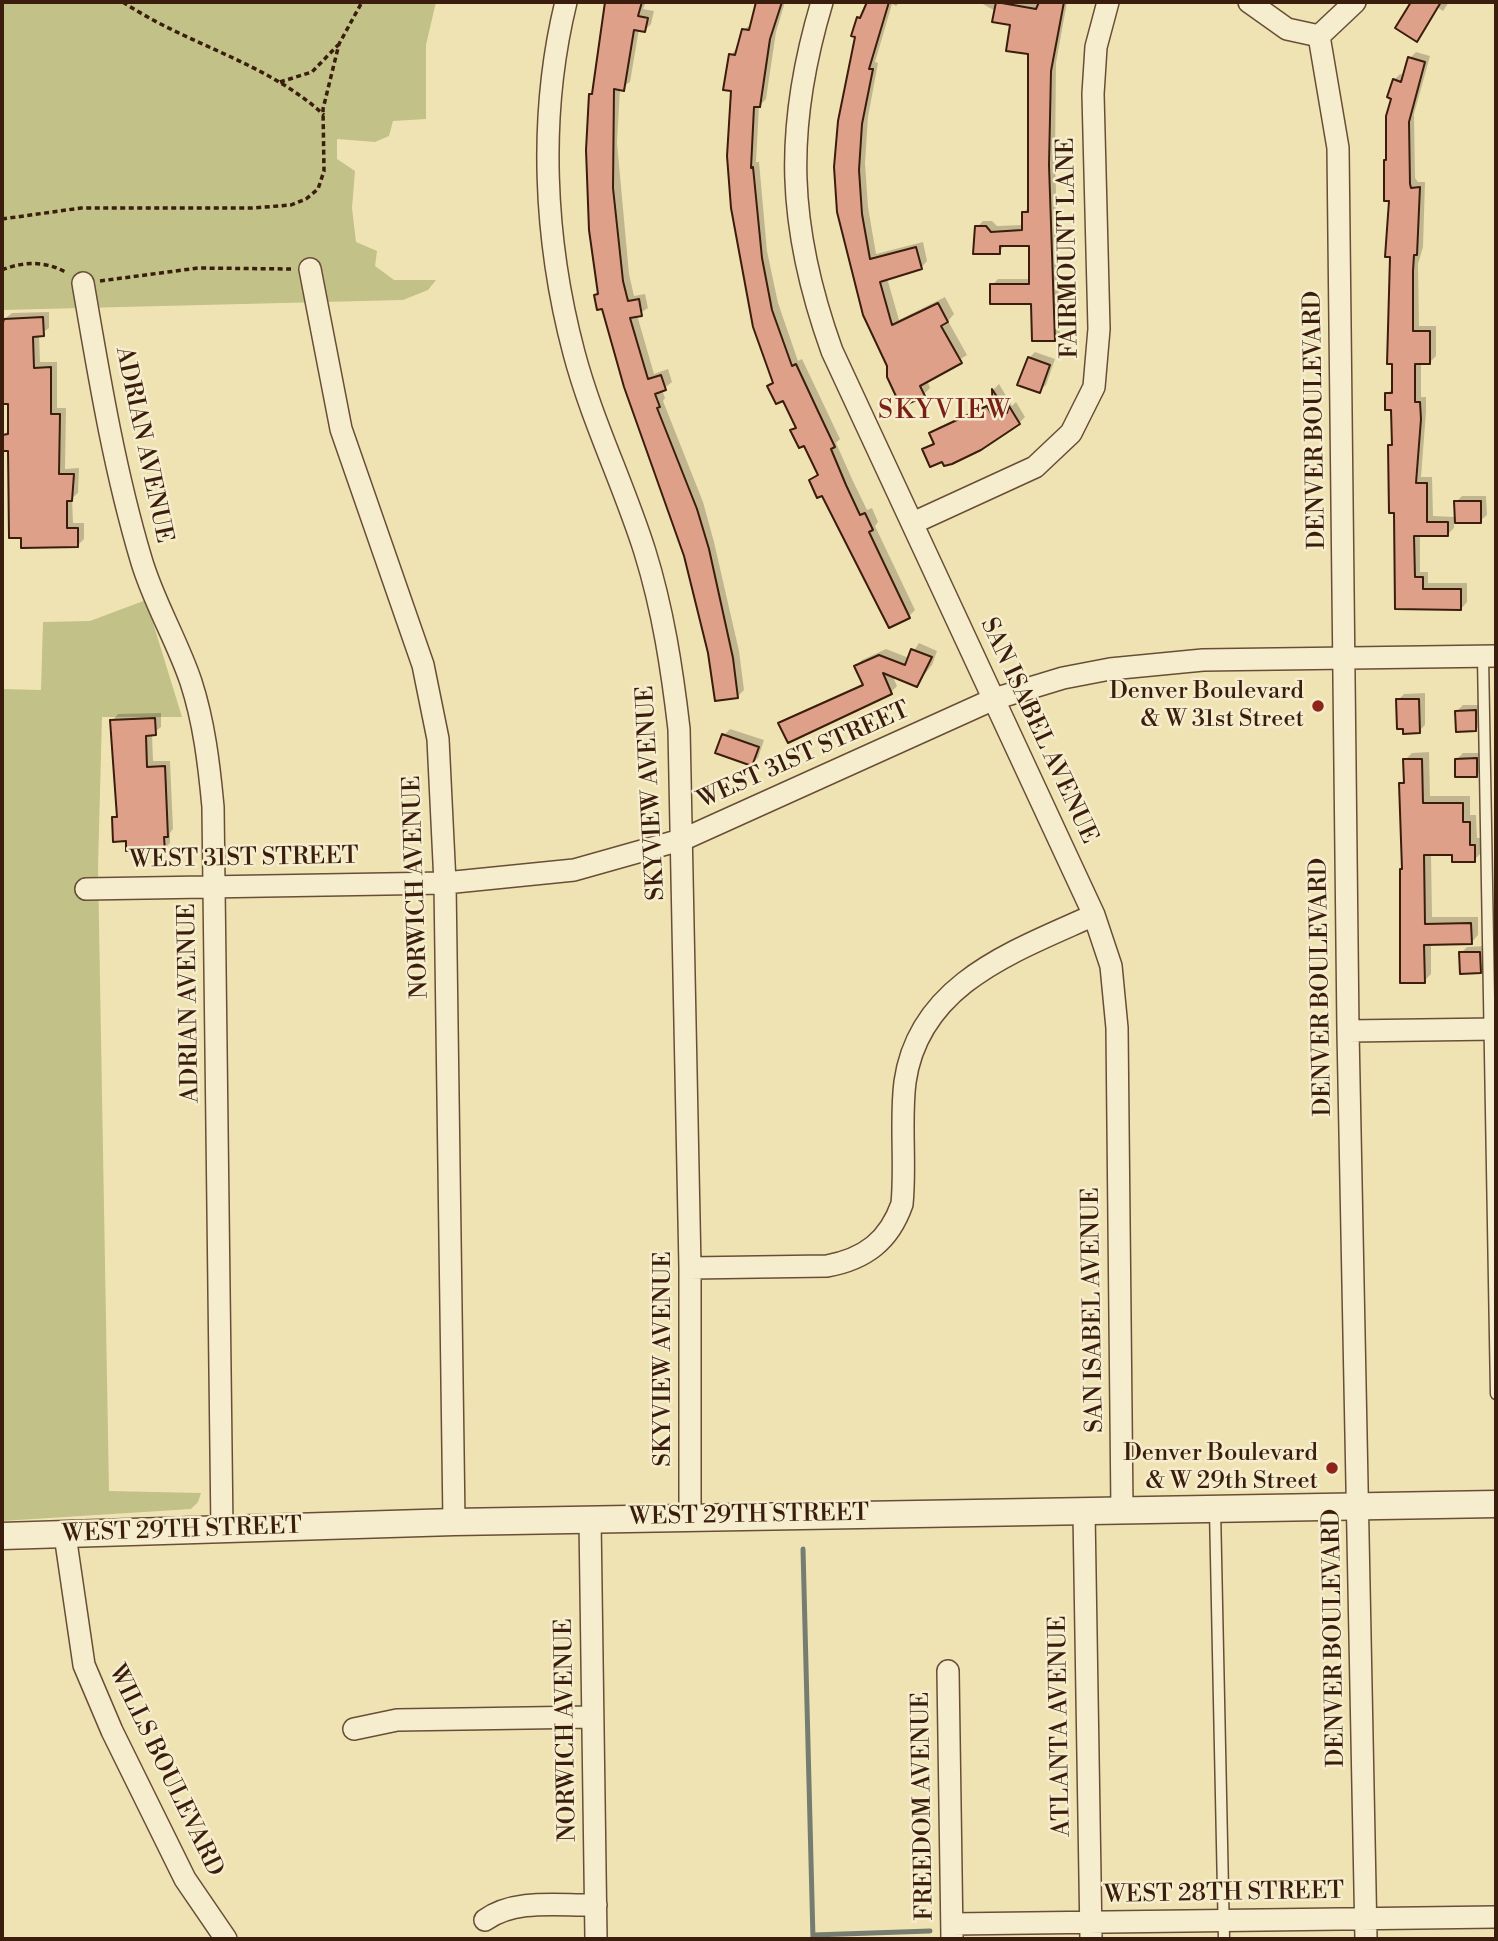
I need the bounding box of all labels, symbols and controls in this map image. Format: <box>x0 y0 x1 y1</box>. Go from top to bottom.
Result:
street label: FAIRMOUNT LANE <box>1053 137 1085 359</box>
street label: DENVER BOULEVARD <box>1299 290 1333 550</box>
street label: ADRIAN AVENUE <box>108 344 178 546</box>
district label: SKYVIEW <box>879 396 1011 428</box>
street label: SAN ISABEL AVENUE <box>973 614 1103 848</box>
place label: Denver Boulevard & W 31st Street <box>1109 678 1304 734</box>
street label: SKYVIEW AVENUE <box>632 685 672 901</box>
street label: WEST 31ST STREET <box>694 696 914 816</box>
marker: Denver Boulevard & W 31st Street <box>1310 698 1326 714</box>
street label: NORWICH AVENUE <box>399 775 435 999</box>
street label: WEST 31ST STREET <box>129 843 359 875</box>
street label: DENVER BOULEVARD <box>1305 857 1339 1117</box>
street label: ADRIAN AVENUE <box>174 903 206 1103</box>
street label: SAN ISABEL AVENUE <box>1077 1187 1111 1433</box>
street label: SKYVIEW AVENUE <box>650 1251 678 1467</box>
place label: Denver Boulevard & W 29th Street <box>1123 1440 1318 1496</box>
marker: Denver Boulevard & W 29th Street <box>1324 1460 1340 1476</box>
street label: WEST 29TH STREET <box>629 1500 869 1532</box>
street label: DENVER BOULEVARD <box>1318 1508 1352 1768</box>
street label: WEST 29TH STREET <box>62 1512 302 1550</box>
street label: ATLANTA AVENUE <box>1045 1615 1077 1837</box>
street label: NORWICH AVENUE <box>551 1618 583 1842</box>
street label: WILLS BOULEVARD <box>101 1660 229 1882</box>
street label: FREEDOM AVENUE <box>908 1691 940 1921</box>
street label: WEST 28TH STREET <box>1104 1878 1344 1910</box>

